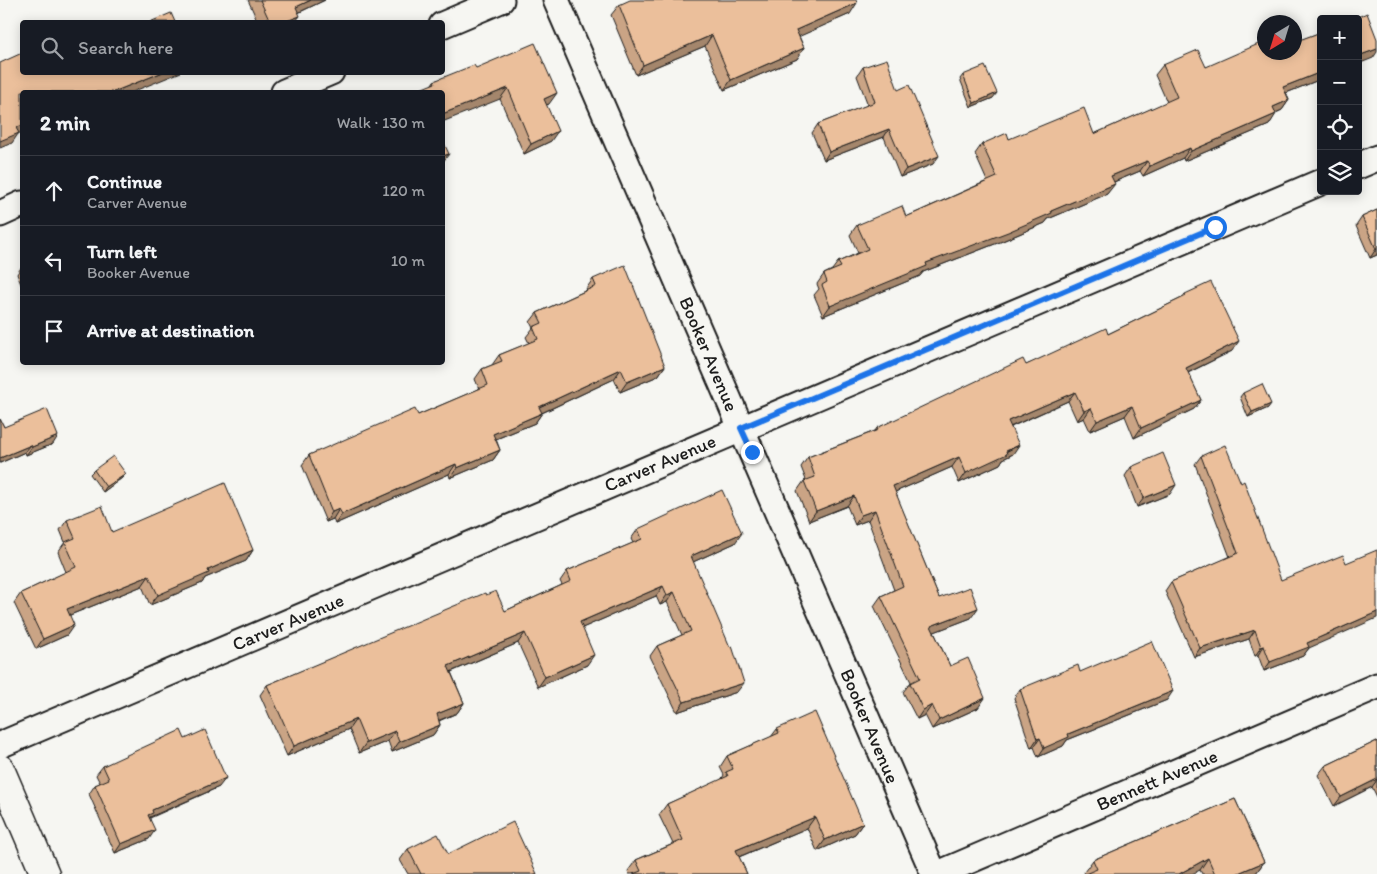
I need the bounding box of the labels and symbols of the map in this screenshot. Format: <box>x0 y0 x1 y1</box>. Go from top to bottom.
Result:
north arrow <box>1257 15 1302 60</box>
route start <box>1204 216 1227 239</box>
street label: Booker Avenue <box>675 293 743 415</box>
street label: Carver Avenue <box>601 429 719 497</box>
route end <box>741 441 764 464</box>
street label: Carver Avenue <box>229 588 347 656</box>
street label: Booker Avenue <box>836 665 904 787</box>
street label: Bennett Avenue <box>1093 744 1221 816</box>

